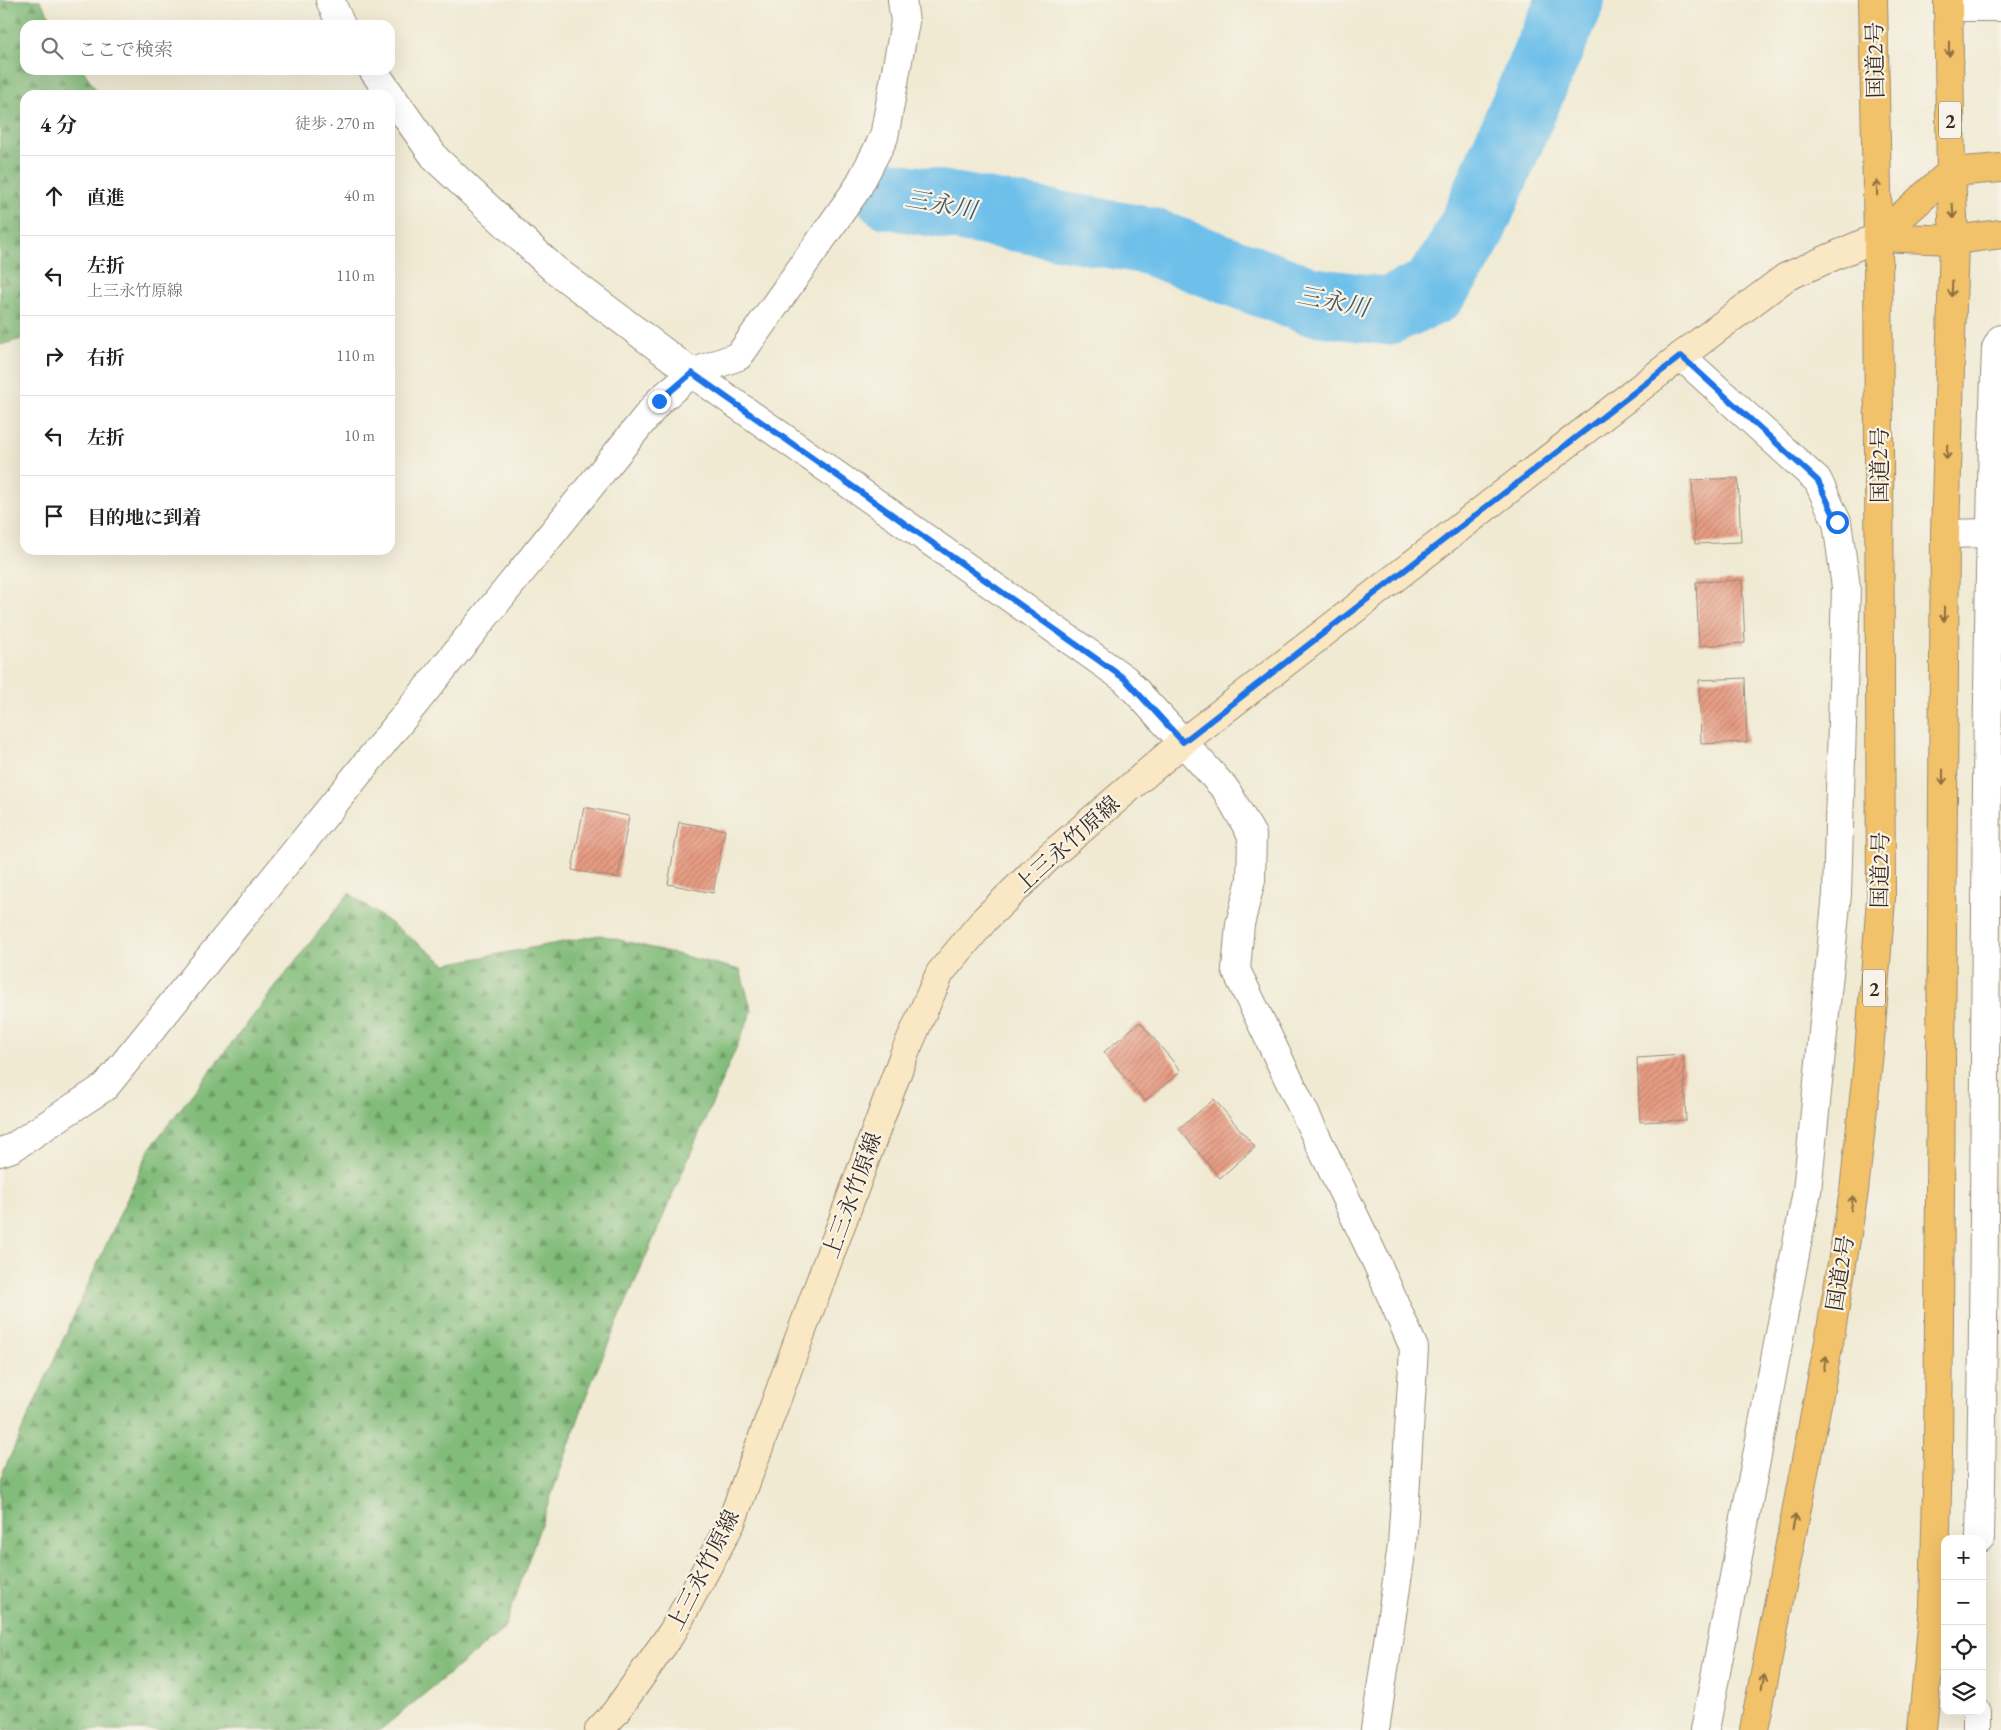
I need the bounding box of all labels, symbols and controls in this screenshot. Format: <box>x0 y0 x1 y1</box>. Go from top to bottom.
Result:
search box <box>20 20 395 75</box>
street label: 国道2号 <box>1860 21 1890 99</box>
icon: search <box>38 34 66 62</box>
text: ここで検索 <box>78 37 173 62</box>
one-way arrow <box>1944 40 1954 56</box>
road number: 2 <box>1939 102 1961 138</box>
text: 4 分 <box>40 111 77 138</box>
text: 徒歩 · 270 m <box>295 113 375 134</box>
one-way arrow <box>1872 180 1882 196</box>
icon: ahead <box>40 182 68 210</box>
water label: 三永川 <box>903 182 982 226</box>
text: 直進 <box>87 185 125 210</box>
text: 40 m <box>344 185 375 206</box>
one-way arrow <box>1948 203 1957 219</box>
text: 左折 <box>87 253 125 278</box>
icon: left <box>40 262 68 290</box>
text: 110 m <box>336 265 375 286</box>
water label: 三永川 <box>1295 279 1374 324</box>
text: 上三永竹原線 <box>87 280 183 301</box>
one-way arrow <box>1948 281 1957 297</box>
icon: right <box>40 342 68 370</box>
text: 右折 <box>87 345 125 370</box>
text: 110 m <box>336 345 375 366</box>
route end <box>648 390 671 413</box>
icon: left <box>40 422 68 450</box>
text: 左折 <box>87 425 125 450</box>
text: 10 m <box>344 425 375 446</box>
street label: 国道2号 <box>1865 427 1894 503</box>
one-way arrow <box>1943 443 1952 459</box>
icon: arrive <box>40 502 68 530</box>
text: 目的地に到着 <box>87 505 201 530</box>
route start <box>1826 511 1849 534</box>
one-way arrow <box>1939 606 1949 622</box>
one-way arrow <box>1938 768 1948 784</box>
street label: 上三永竹原線 <box>1008 789 1126 899</box>
street label: 国道2号 <box>1865 831 1895 909</box>
road number: 2 <box>1863 970 1885 1006</box>
street label: 上三永竹原線 <box>816 1128 888 1262</box>
one-way arrow <box>1847 1195 1857 1211</box>
street label: 国道2号 <box>1820 1233 1860 1313</box>
one-way arrow <box>1821 1355 1830 1371</box>
street label: 上三永竹原線 <box>660 1505 746 1635</box>
one-way arrow <box>1790 1515 1799 1531</box>
map controls <box>1941 1535 1986 1715</box>
button: + <box>1941 1535 1986 1580</box>
button: − <box>1941 1580 1986 1625</box>
button: locate <box>1941 1625 1986 1670</box>
button: layers <box>1941 1670 1986 1715</box>
one-way arrow <box>1758 1674 1768 1690</box>

